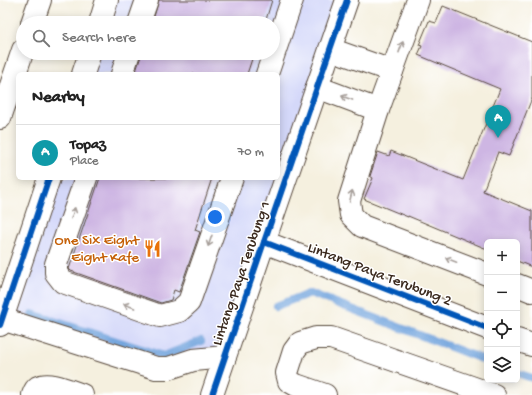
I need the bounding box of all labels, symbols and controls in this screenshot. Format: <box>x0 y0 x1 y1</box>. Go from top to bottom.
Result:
search box <box>16 16 280 60</box>
icon: search <box>30 27 52 49</box>
text: Search here <box>62 29 136 47</box>
one-way arrow <box>397 41 405 53</box>
text: Nearby <box>32 88 85 108</box>
one-way arrow <box>342 94 354 102</box>
pin: A <box>485 105 511 138</box>
text: Topaz <box>70 136 106 154</box>
text: A <box>41 145 49 160</box>
text: 70 m <box>238 145 264 160</box>
text: Place <box>70 154 98 169</box>
one-way arrow <box>347 190 355 203</box>
street label: Lintang Paya Terubung 1 <box>209 199 275 348</box>
your location <box>205 207 225 227</box>
one-way arrow <box>70 208 78 220</box>
place label: One Six Eight Eight Kafe <box>55 232 141 267</box>
one-way arrow <box>206 235 213 248</box>
restaurant icon: One Six Eight Eight Kafe <box>142 238 162 258</box>
street label: Lintang Paya Terubung 2 <box>305 239 454 311</box>
map controls <box>484 239 520 383</box>
button: + <box>484 239 520 275</box>
one-way arrow <box>445 255 457 263</box>
button: − <box>484 275 520 311</box>
one-way arrow <box>124 301 136 309</box>
button: locate <box>484 311 520 347</box>
button: layers <box>484 347 520 383</box>

